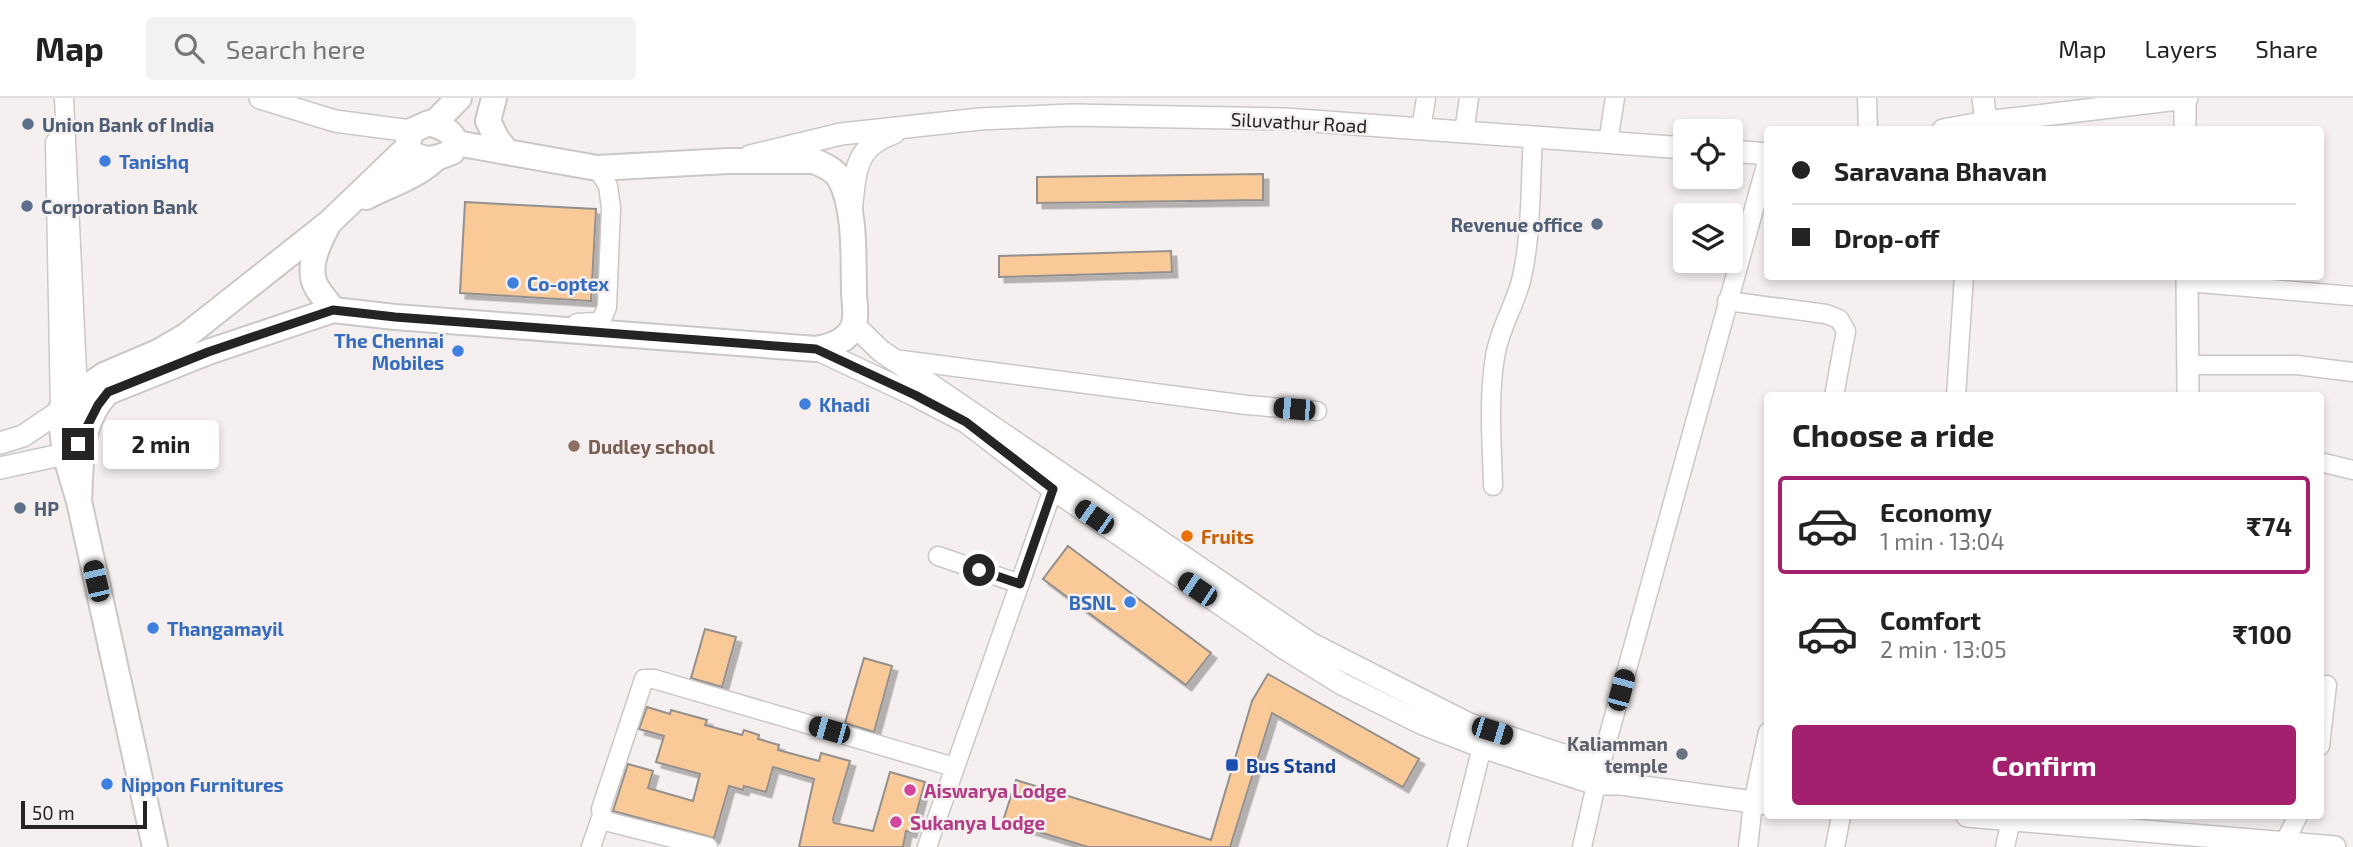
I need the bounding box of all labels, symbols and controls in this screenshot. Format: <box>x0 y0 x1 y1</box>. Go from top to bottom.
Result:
search box <box>146 17 636 80</box>
text: Map <box>35 28 104 68</box>
icon: search <box>170 29 208 67</box>
text: Search here <box>226 33 365 64</box>
text: Map <box>2058 34 2106 63</box>
text: Layers <box>2144 34 2217 63</box>
text: Share <box>2255 34 2318 63</box>
street label: Siluvathur Road <box>1230 107 1368 137</box>
place label: Union Bank of India <box>42 113 214 136</box>
marker: Union Bank of India <box>20 116 36 132</box>
map controls <box>1673 119 1743 273</box>
button: locate <box>1673 119 1743 189</box>
place label: Tanishq <box>119 150 189 173</box>
marker: Tanishq <box>97 153 113 169</box>
text: Saravana Bhavan <box>1834 155 2047 186</box>
place label: Corporation Bank <box>41 195 198 218</box>
marker: Corporation Bank <box>19 198 35 214</box>
button: layers <box>1673 203 1743 273</box>
place label: Revenue office <box>1451 213 1583 236</box>
marker: Revenue office <box>1589 216 1605 232</box>
text: Drop-off <box>1834 222 1939 253</box>
place label: Co-optex <box>527 272 609 295</box>
marker: Co-optex <box>505 275 521 291</box>
place label: The Chennai Mobiles <box>334 329 444 374</box>
marker: The Chennai Mobiles <box>450 343 466 359</box>
place label: Khadi <box>819 393 870 416</box>
marker: Khadi <box>797 396 813 412</box>
car <box>1273 397 1316 421</box>
text: Choose a ride <box>1792 415 1995 453</box>
callout: 2 min <box>102 420 218 468</box>
route end <box>62 428 94 460</box>
text: 2 min <box>132 430 190 458</box>
place label: Dudley school <box>588 435 715 459</box>
marker: Dudley school <box>566 438 582 454</box>
icon: car <box>1796 494 1859 557</box>
car <box>1071 496 1118 538</box>
text: Economy <box>1880 496 1992 527</box>
place label: HP <box>34 497 59 520</box>
marker: HP <box>12 500 28 516</box>
text: ₹74 <box>2246 510 2292 541</box>
place label: Fruits <box>1201 525 1254 548</box>
text: 1 min · 13:04 <box>1880 527 2005 555</box>
marker: Fruits <box>1179 528 1195 544</box>
route start <box>963 554 995 586</box>
car <box>82 558 111 604</box>
car <box>1174 569 1221 609</box>
place label: BSNL <box>1069 591 1116 614</box>
marker: BSNL <box>1122 594 1138 610</box>
icon: car <box>1796 602 1859 665</box>
text: Comfort <box>1880 604 1981 635</box>
place label: Thangamayil <box>167 617 284 641</box>
text: ₹100 <box>2233 618 2292 649</box>
marker: Thangamayil <box>145 620 161 636</box>
text: 2 min · 13:05 <box>1880 635 2007 663</box>
car <box>1606 667 1637 713</box>
car <box>806 714 853 746</box>
car <box>1469 715 1516 747</box>
button: Confirm <box>1792 725 2296 805</box>
place label: Kaliamman temple <box>1567 732 1668 777</box>
marker: Kaliamman temple <box>1674 746 1690 762</box>
place label: Bus Stand <box>1246 754 1336 777</box>
marker: Bus Stand <box>1224 757 1240 773</box>
place label: Nippon Furnitures <box>121 773 284 796</box>
marker: Nippon Furnitures <box>99 776 115 792</box>
place label: Aiswarya Lodge <box>924 779 1067 803</box>
marker: Aiswarya Lodge <box>902 782 918 798</box>
scale bar <box>21 798 147 830</box>
text: 50 m <box>32 801 75 824</box>
place label: Sukanya Lodge <box>910 811 1045 835</box>
marker: Sukanya Lodge <box>888 814 904 830</box>

